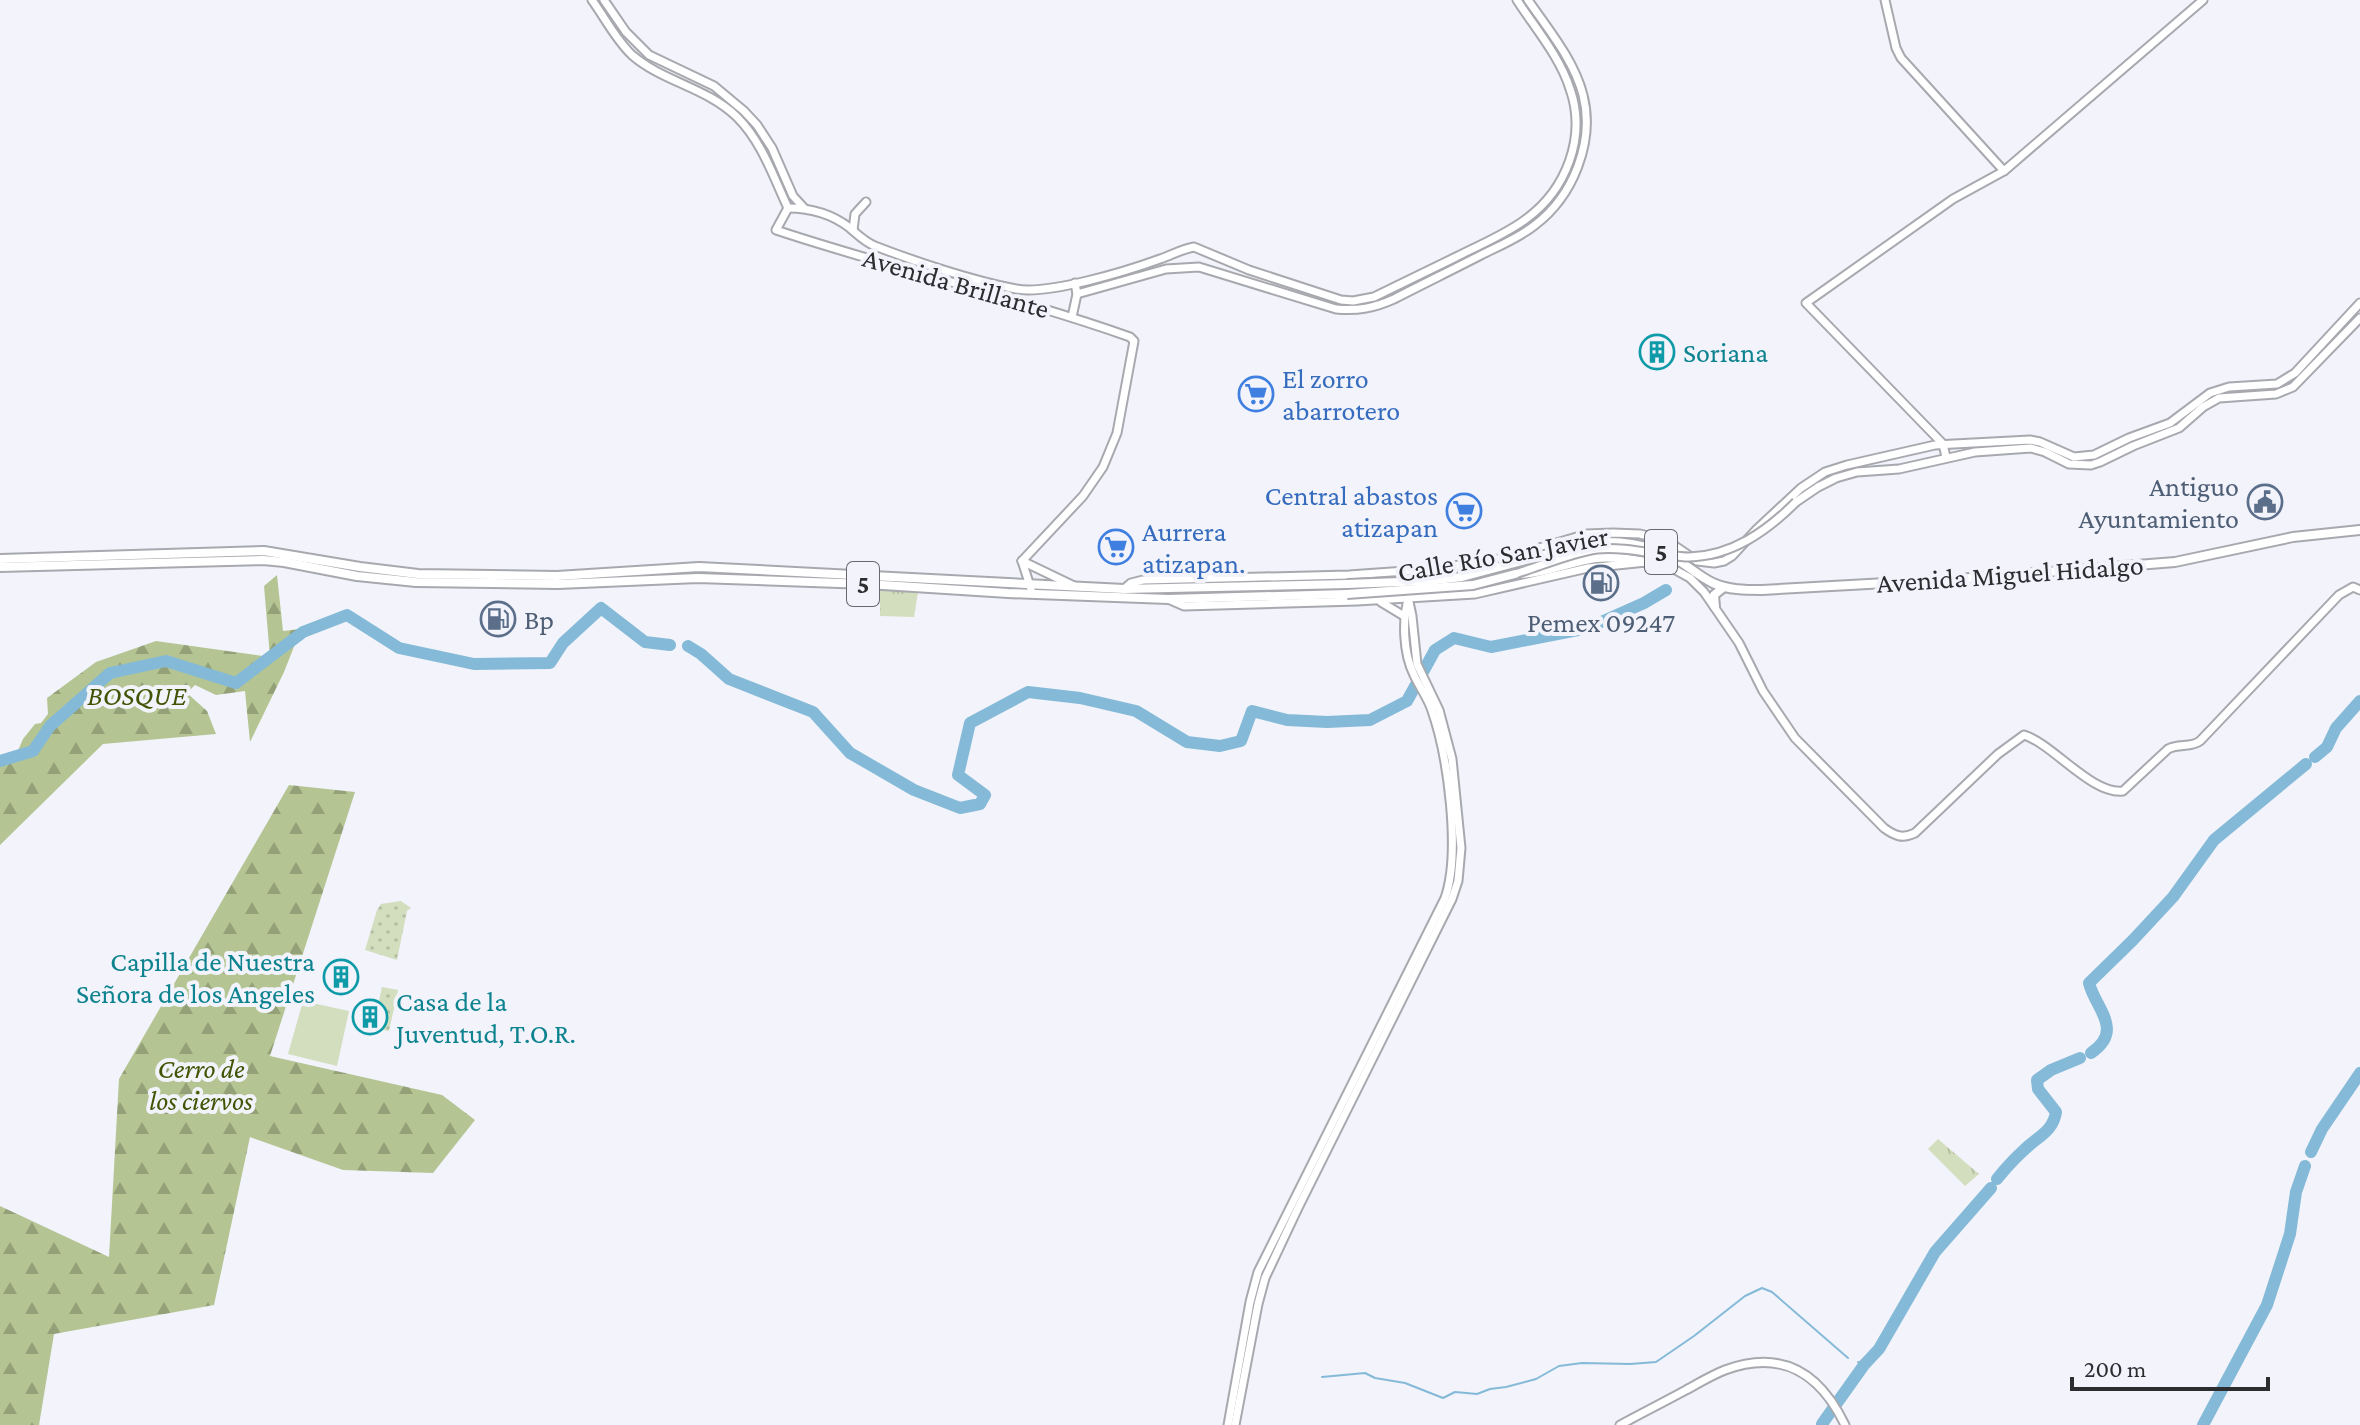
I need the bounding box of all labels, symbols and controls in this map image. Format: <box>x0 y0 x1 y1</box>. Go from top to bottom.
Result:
street label: Avenida Brillante <box>859 242 1053 324</box>
building icon: Soriana <box>1638 333 1676 371</box>
place label: Soriana <box>1683 337 1768 368</box>
place label: El zorro abarrotero <box>1282 363 1400 426</box>
supermarket icon: El zorro abarrotero <box>1237 375 1275 413</box>
place label: Antiguo Ayuntamiento <box>2079 471 2239 534</box>
place label: Central abastos atizapan <box>1265 480 1438 543</box>
public building icon: Antiguo Ayuntamiento <box>2246 483 2284 521</box>
supermarket icon: Central abastos atizapan <box>1445 492 1483 530</box>
place label: Aurrera atizapan. <box>1142 516 1245 579</box>
street label: Calle Río San Javier <box>1395 520 1611 588</box>
supermarket icon: Aurrera atizapan. <box>1097 528 1135 566</box>
road number: 5 <box>1645 530 1677 574</box>
street label: Avenida Miguel Hidalgo <box>1875 549 2145 599</box>
road number: 5 <box>847 562 879 606</box>
fuel station icon: Pemex 09247 <box>1582 564 1620 602</box>
fuel station icon: Bp <box>479 600 517 638</box>
place label: Bp <box>524 604 554 635</box>
place label: Pemex 09247 <box>1527 607 1675 638</box>
park label: BOSQUE <box>87 680 187 711</box>
place label: Capilla de Nuestra Señora de los Angeles <box>76 946 315 1009</box>
building icon: Capilla de Nuestra Señora de los Angeles <box>322 958 360 996</box>
place label: Casa de la Juventud, T.O.R. <box>393 986 576 1049</box>
building icon: Casa de la Juventud, T.O.R. <box>351 998 389 1036</box>
park label: Cerro de los ciervos <box>149 1053 253 1116</box>
scale bar <box>2072 1341 2268 1391</box>
text: 200 m <box>2084 1355 2146 1382</box>

